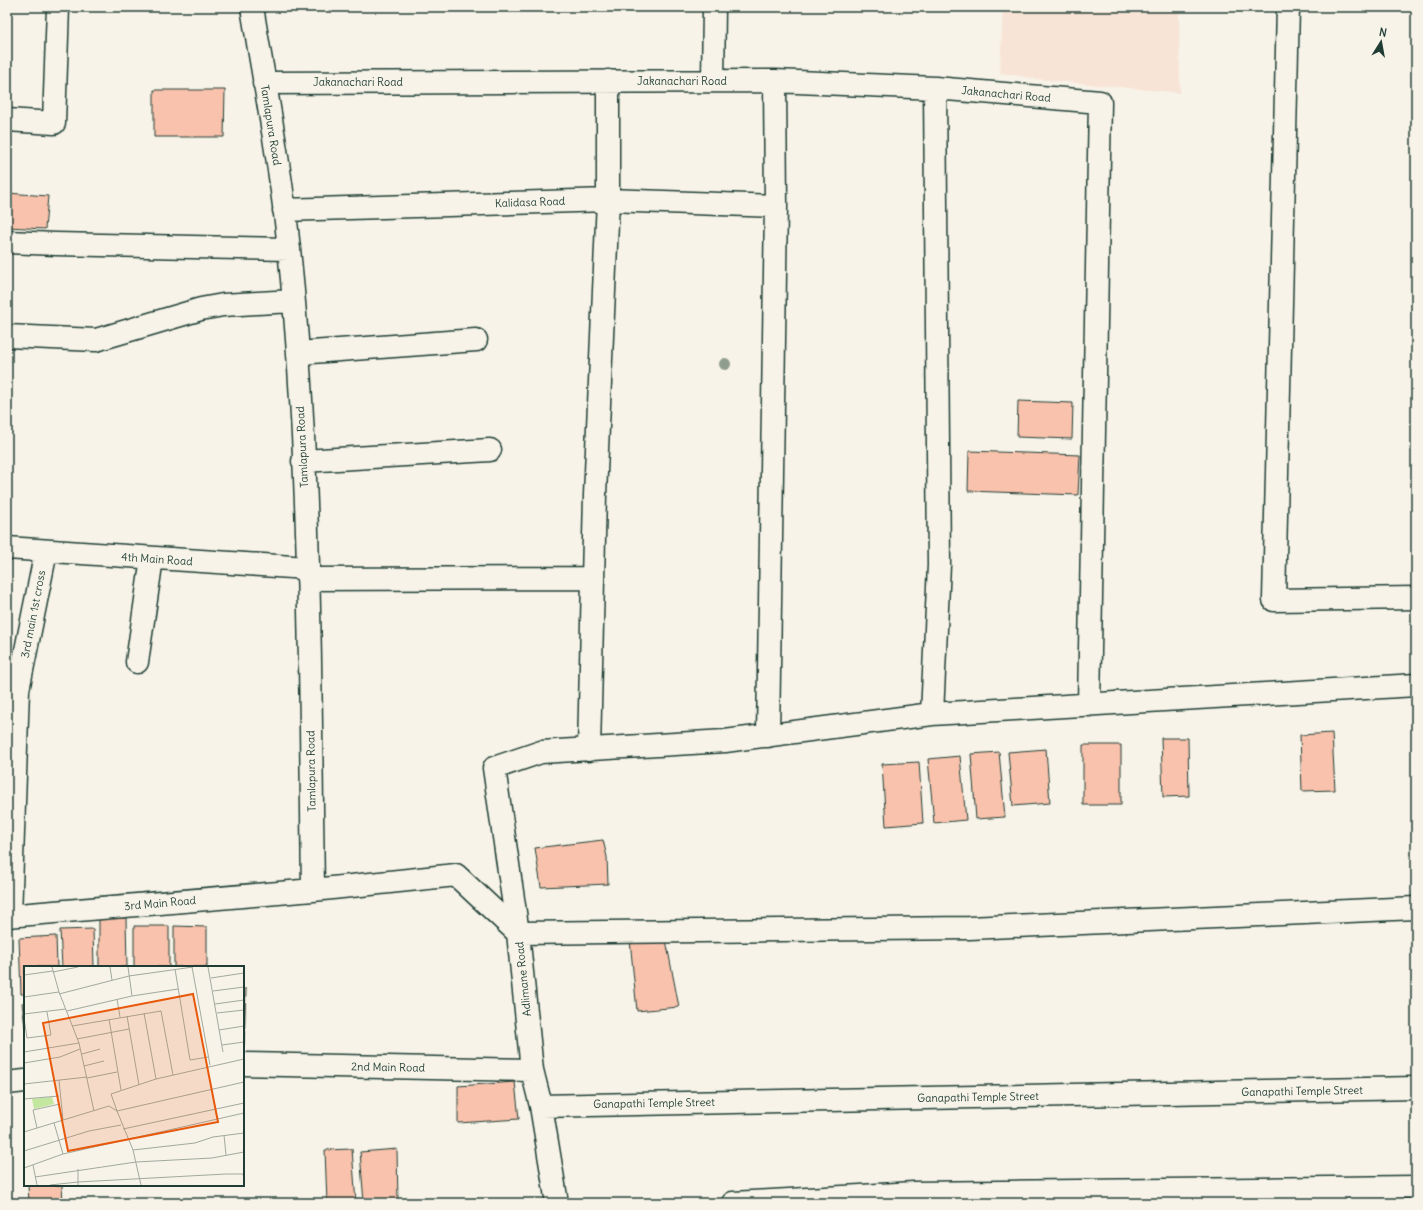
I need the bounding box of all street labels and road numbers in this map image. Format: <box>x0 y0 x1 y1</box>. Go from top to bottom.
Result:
street label: Jakanachari Road <box>637 74 727 88</box>
street label: Jakanachari Road <box>313 75 403 89</box>
street label: Jakanachari Road <box>961 83 1052 105</box>
street label: Tamlapura Road <box>258 84 284 167</box>
street label: Kalidasa Road <box>495 194 566 210</box>
street label: Tamlapura Road <box>293 405 311 488</box>
street label: 4th Main Road <box>121 550 194 569</box>
street label: 3rd main 1st cross <box>18 569 48 659</box>
street label: Tamlapura Road <box>303 730 319 812</box>
street label: 3rd Main Road <box>123 893 197 913</box>
street label: Adlimane Road <box>512 940 534 1017</box>
street label: 2nd Main Road <box>351 1059 426 1075</box>
street label: Ganapathi Temple Street <box>1241 1083 1363 1099</box>
street label: Ganapathi Temple Street <box>917 1089 1039 1105</box>
street label: Ganapathi Temple Street <box>593 1095 715 1111</box>

